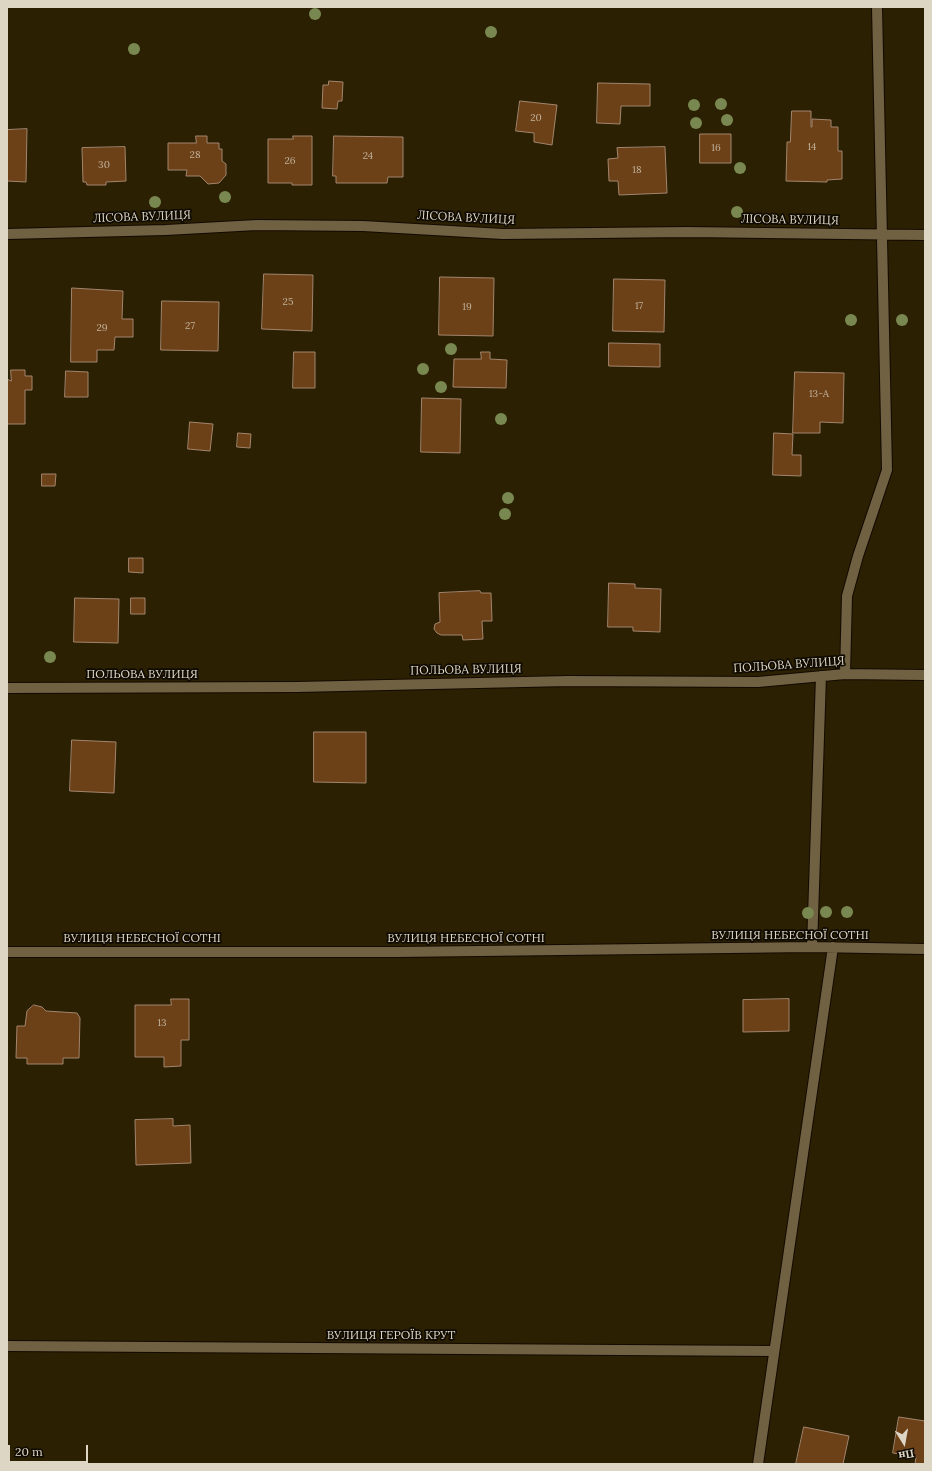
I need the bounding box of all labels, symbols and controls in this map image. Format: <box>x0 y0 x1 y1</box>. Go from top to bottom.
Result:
house number: 20 <box>530 112 542 124</box>
house number: 14 <box>807 141 817 153</box>
house number: 16 <box>711 142 721 154</box>
house number: 28 <box>190 149 200 161</box>
house number: 24 <box>363 150 373 162</box>
house number: 26 <box>284 155 296 167</box>
house number: 30 <box>98 159 110 171</box>
house number: 18 <box>632 164 642 176</box>
street label: ЛІСОВА ВУЛИЦЯ <box>93 208 191 226</box>
street label: ЛІСОВА ВУЛИЦЯ <box>417 208 515 228</box>
street label: ЛІСОВА ВУЛИЦЯ <box>741 212 839 228</box>
house number: 25 <box>283 296 293 308</box>
house number: 17 <box>635 300 643 312</box>
house number: 19 <box>462 301 472 313</box>
house number: 27 <box>185 320 195 332</box>
house number: 29 <box>96 322 108 334</box>
house number: 13-А <box>809 388 829 400</box>
street label: ПОЛЬОВА ВУЛИЦЯ <box>733 654 845 676</box>
street label: ПОЛЬОВА ВУЛИЦЯ <box>410 662 522 678</box>
street label: ПОЛЬОВА ВУЛИЦЯ <box>86 668 198 682</box>
street label: ВУЛИЦЯ НЕБЕСНОЇ СОТНІ <box>711 929 869 943</box>
street label: ВУЛИЦЯ НЕБЕСНОЇ СОТНІ <box>63 932 221 946</box>
street label: ВУЛИЦЯ НЕБЕСНОЇ СОТНІ <box>387 932 545 946</box>
house number: 13 <box>157 1017 167 1029</box>
street label: ВУЛИЦЯ ГЕРОЇВ КРУТ <box>327 1329 455 1343</box>
north arrow <box>884 1423 924 1463</box>
scale bar <box>10 1437 90 1463</box>
text: 20 m <box>15 1444 43 1459</box>
text: Пн <box>897 1446 915 1463</box>

